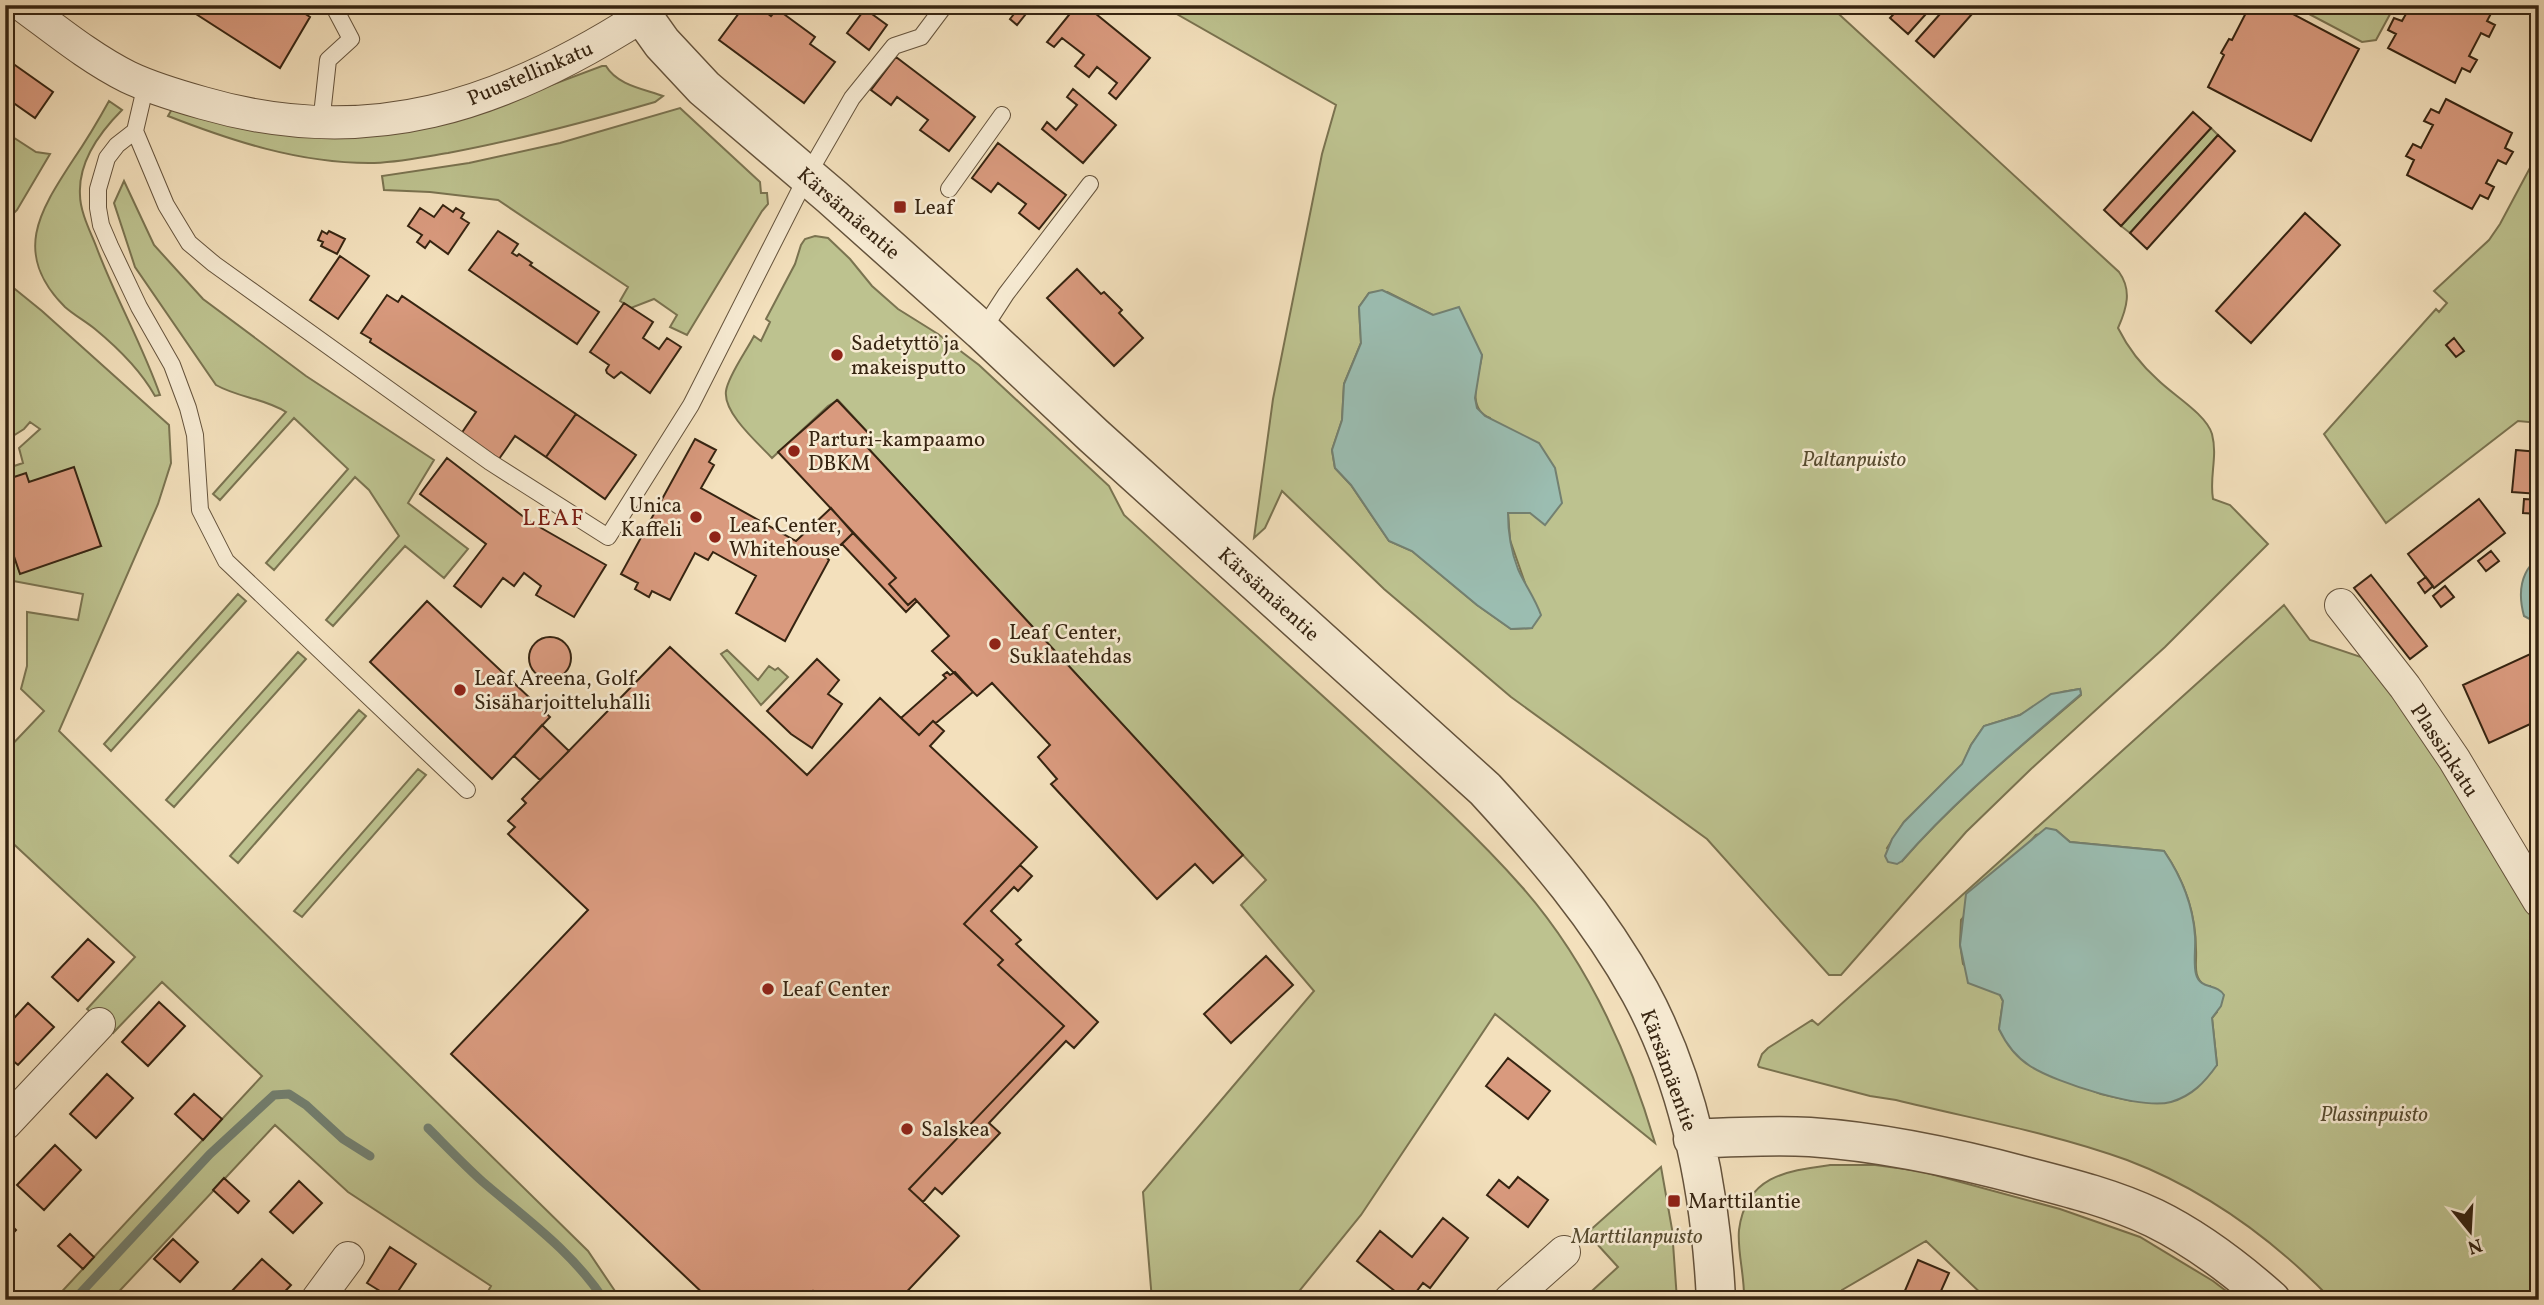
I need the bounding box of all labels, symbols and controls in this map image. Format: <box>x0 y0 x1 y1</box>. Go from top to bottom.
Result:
street label: Puustellinkatu <box>463 35 598 114</box>
street label: Kärsämäentie <box>790 161 906 267</box>
place label: Leaf <box>914 194 955 223</box>
marker: Leaf <box>892 199 908 215</box>
place label: Sadetyttö ja makeisputto <box>851 330 966 383</box>
marker: Sadetyttö ja makeisputto <box>829 347 845 363</box>
place label: Parturi-kampaamo DBKM <box>808 426 985 479</box>
marker: Parturi-kampaamo DBKM <box>786 443 802 459</box>
park label: Paltanpuisto <box>1802 446 1907 475</box>
place label: Unica Kaffeli <box>621 492 682 545</box>
district label: LEAF <box>522 503 586 535</box>
marker: Unica Kaffeli <box>688 509 704 525</box>
place label: Leaf Center, Whitehouse <box>729 512 841 565</box>
marker: Leaf Center, Whitehouse <box>707 529 723 545</box>
street label: Kärsämäentie <box>1211 541 1325 649</box>
place label: Leaf Center, Suklaatehdas <box>1009 619 1132 672</box>
marker: Leaf Center, Suklaatehdas <box>987 636 1003 652</box>
place label: Leaf Areena, Golf Sisäharjoitteluhalli <box>474 665 651 718</box>
marker: Leaf Areena, Golf Sisäharjoitteluhalli <box>452 682 468 698</box>
street label: Plassinkatu <box>2403 698 2485 803</box>
place label: Leaf Center <box>782 976 890 1005</box>
marker: Leaf Center <box>760 981 776 997</box>
street label: Kärsämäentie <box>1632 1005 1703 1136</box>
park label: Plassinpuisto <box>2320 1101 2428 1130</box>
place label: Salskea <box>921 1116 990 1145</box>
marker: Salskea <box>899 1121 915 1137</box>
place label: Marttilantie <box>1688 1188 1801 1217</box>
marker: Marttilantie <box>1666 1193 1682 1209</box>
north arrow <box>2436 1196 2506 1266</box>
park label: Marttilanpuisto <box>1570 1223 1703 1252</box>
text: N <box>2464 1231 2485 1260</box>

